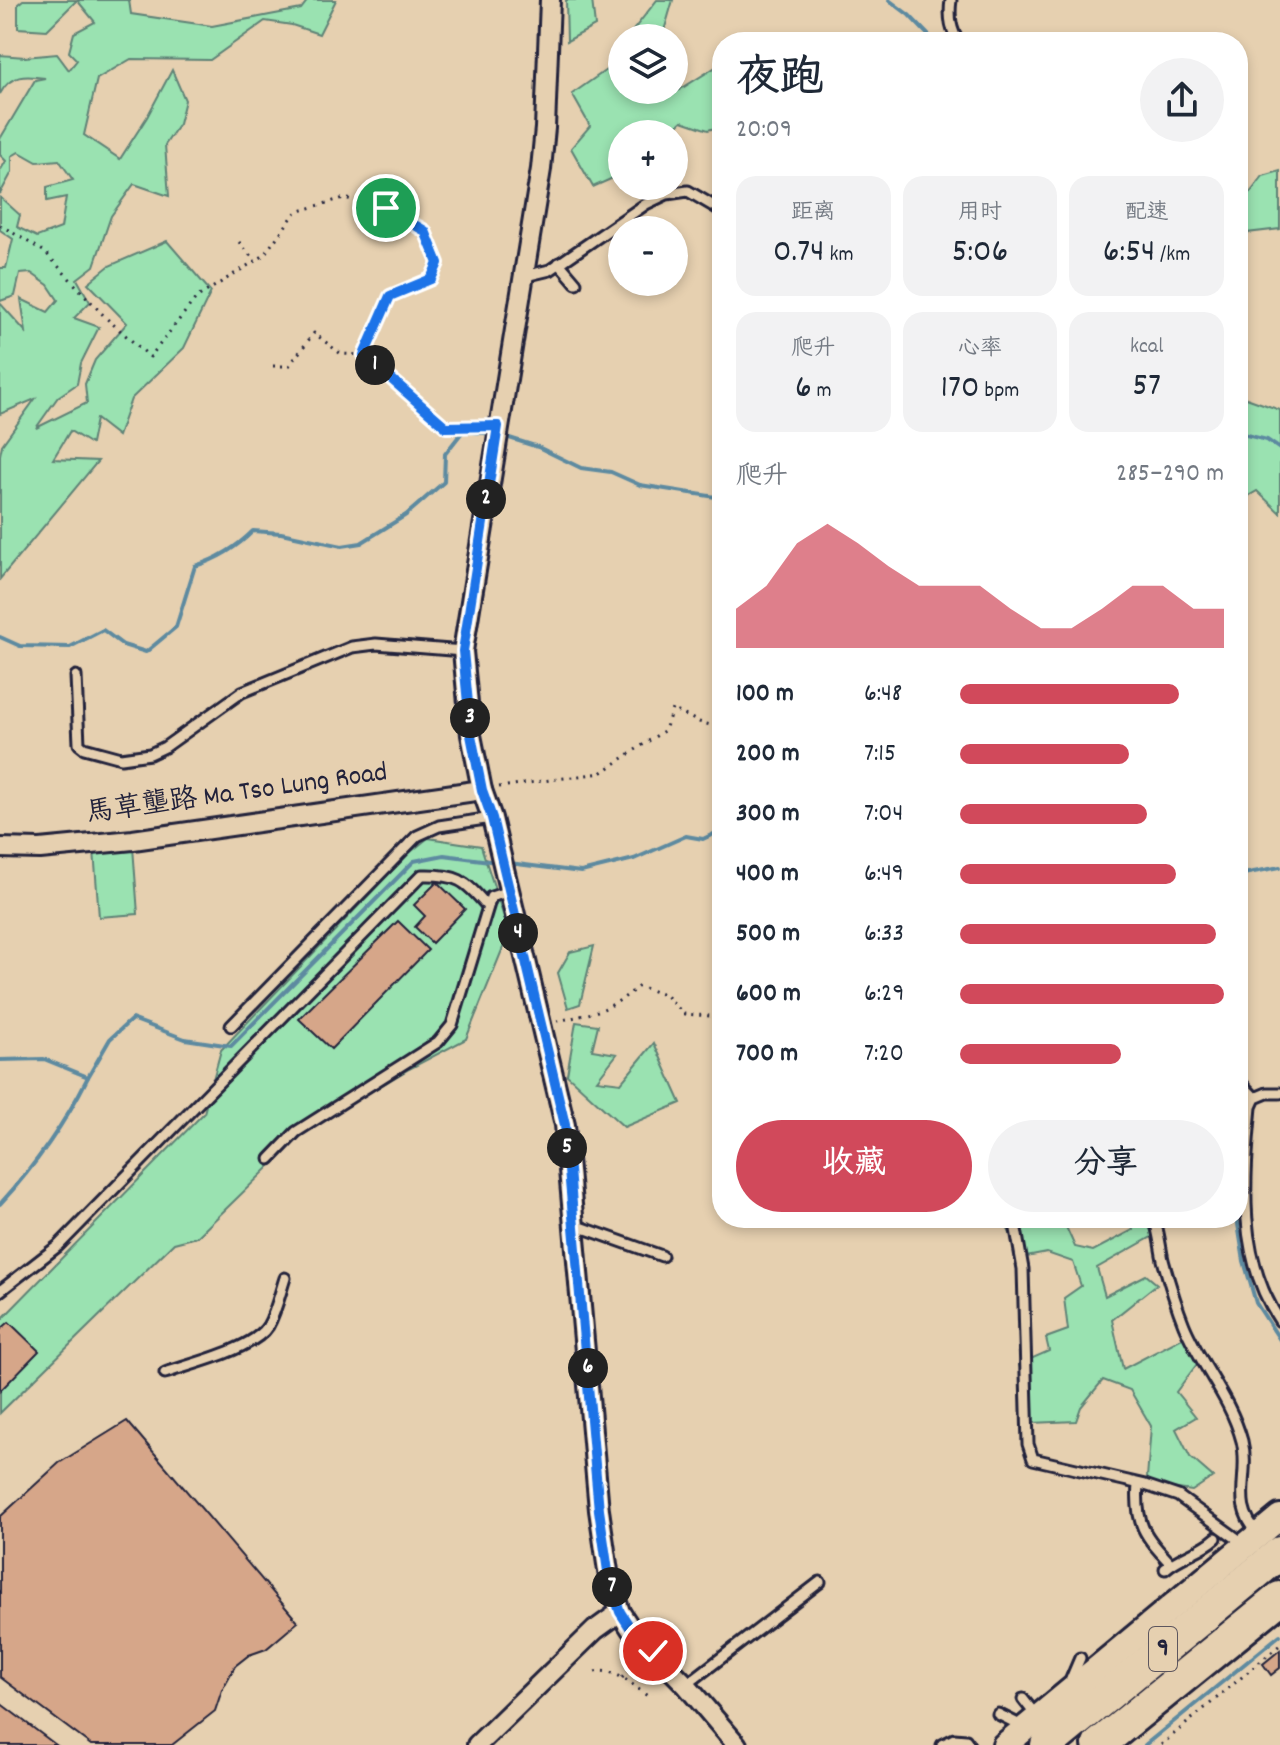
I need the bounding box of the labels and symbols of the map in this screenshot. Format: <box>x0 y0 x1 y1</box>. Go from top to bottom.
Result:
pin <box>352 174 420 242</box>
pin: 1 <box>355 345 395 385</box>
pin: 2 <box>466 479 506 519</box>
pin: 3 <box>450 698 490 738</box>
street label: 馬草壟路 Ma Tso Lung Road <box>84 754 390 836</box>
pin: 4 <box>498 913 538 953</box>
pin: 5 <box>547 1128 587 1168</box>
pin: 6 <box>568 1348 608 1388</box>
pin: 7 <box>592 1567 632 1607</box>
pin <box>619 1617 687 1685</box>
road number: 9 <box>1149 1627 1177 1671</box>

